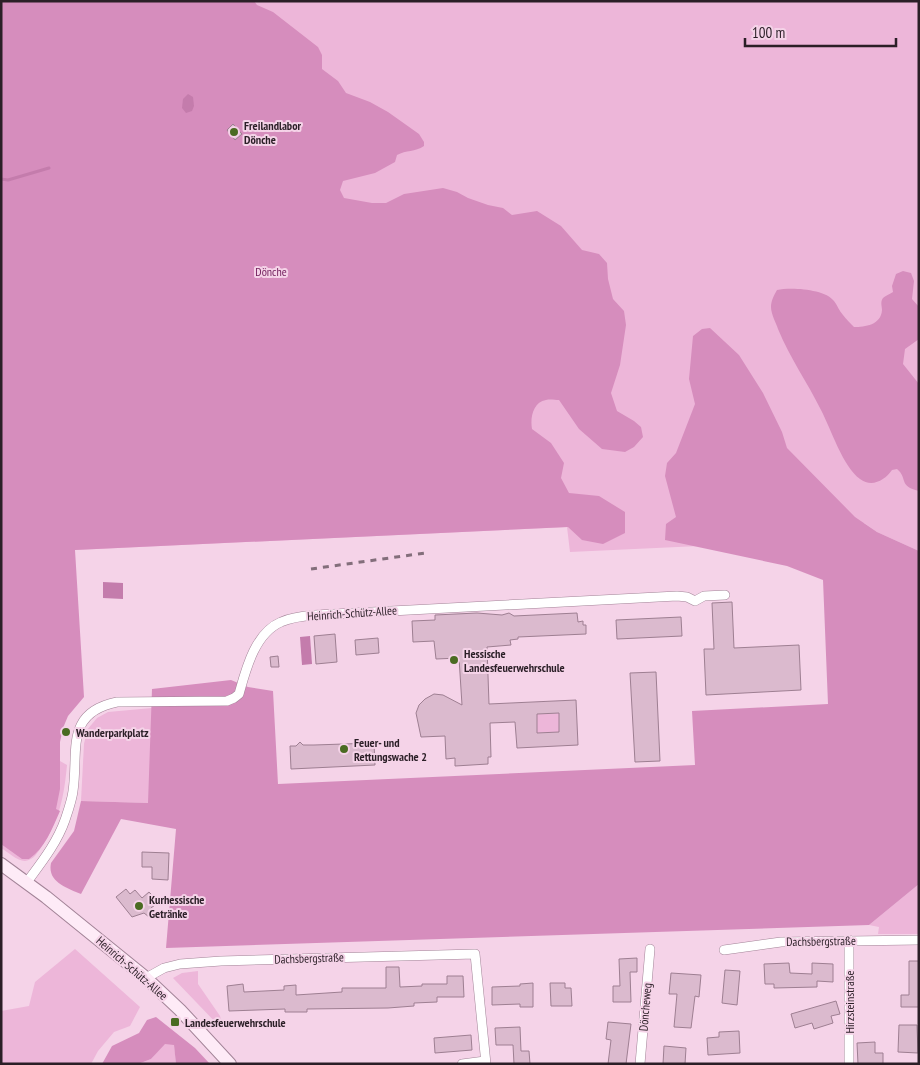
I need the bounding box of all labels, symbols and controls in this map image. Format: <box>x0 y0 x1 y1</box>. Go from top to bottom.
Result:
scale bar <box>745 15 896 47</box>
text: 100 m <box>752 23 785 42</box>
place label: Freilandlabor Dönche <box>244 118 302 147</box>
marker: Freilandlabor Dönche <box>228 126 240 138</box>
park label: Dönche <box>255 264 287 279</box>
street label: Heinrich-Schütz-Allee <box>307 602 397 624</box>
place label: Hessische Landesfeuerwehrschule <box>464 646 565 675</box>
marker: Hessische Landesfeuerwehrschule <box>448 654 460 666</box>
place label: Wanderparkplatz <box>75 725 149 740</box>
marker: Wanderparkplatz <box>60 726 72 738</box>
place label: Feuer- und Rettungswache 2 <box>354 735 427 764</box>
marker: Feuer- und Rettungswache 2 <box>338 743 350 755</box>
place label: Kurhessische Getränke <box>149 892 204 921</box>
marker: Kurhessische Getränke <box>133 900 145 912</box>
street label: Heinrich-Schütz-Allee <box>93 933 171 1003</box>
street label: Dachsbergstraße <box>786 933 856 949</box>
street label: Dachsbergstraße <box>274 949 344 967</box>
street label: Hirzsteinstraße <box>842 970 857 1034</box>
street label: Döncheweg <box>635 982 655 1032</box>
place label: Landesfeuerwehrschule <box>185 1015 286 1030</box>
marker: Landesfeuerwehrschule <box>169 1016 181 1028</box>

